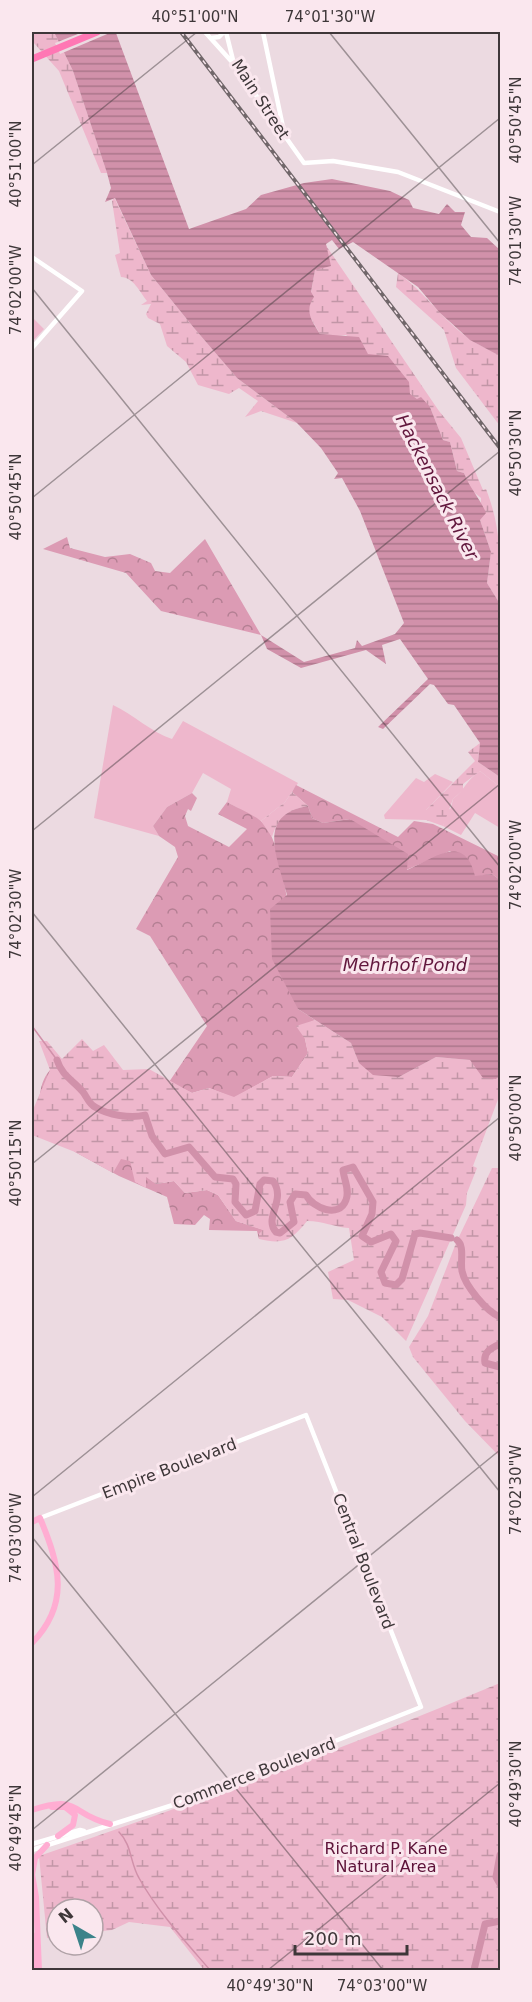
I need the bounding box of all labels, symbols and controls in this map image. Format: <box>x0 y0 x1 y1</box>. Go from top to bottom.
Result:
text: 40°51'00"N <box>151 8 239 26</box>
text: 74°01'30"W <box>285 8 375 26</box>
street label: Main Street <box>228 56 294 143</box>
text: 40°50'45"N <box>507 76 525 164</box>
text: 40°51'00"N <box>7 120 25 208</box>
text: 74°01'30"W <box>507 196 525 286</box>
text: 74°02'00"W <box>7 245 25 335</box>
text: 40°50'30"N <box>507 409 525 497</box>
water label: Hackensack River <box>392 411 484 564</box>
text: 40°50'45"N <box>7 453 25 541</box>
text: 74°02'00"W <box>507 820 525 910</box>
text: 74°02'30"W <box>7 869 25 959</box>
water label: Mehrhof Pond <box>343 954 468 975</box>
text: 40°50'00"N <box>507 1074 525 1162</box>
text: 40°50'15"N <box>7 1119 25 1207</box>
street label: Empire Boulevard <box>99 1434 239 1503</box>
text: 74°02'30"W <box>507 1445 525 1535</box>
street label: Central Boulevard <box>329 1490 398 1632</box>
text: 74°03'00"W <box>7 1493 25 1583</box>
street label: Commerce Boulevard <box>170 1734 338 1813</box>
text: 40°49'30"N <box>507 1740 525 1828</box>
text: 40°49'45"N <box>7 1784 25 1872</box>
park label: Richard P. Kane Natural Area <box>324 1839 448 1876</box>
north arrow <box>45 1897 105 1957</box>
text: N <box>55 1904 77 1927</box>
scale bar <box>295 1918 408 1956</box>
text: 200 m <box>304 1928 362 1949</box>
text: 40°49'30"N <box>226 1977 314 1995</box>
text: 74°03'00"W <box>337 1977 427 1995</box>

